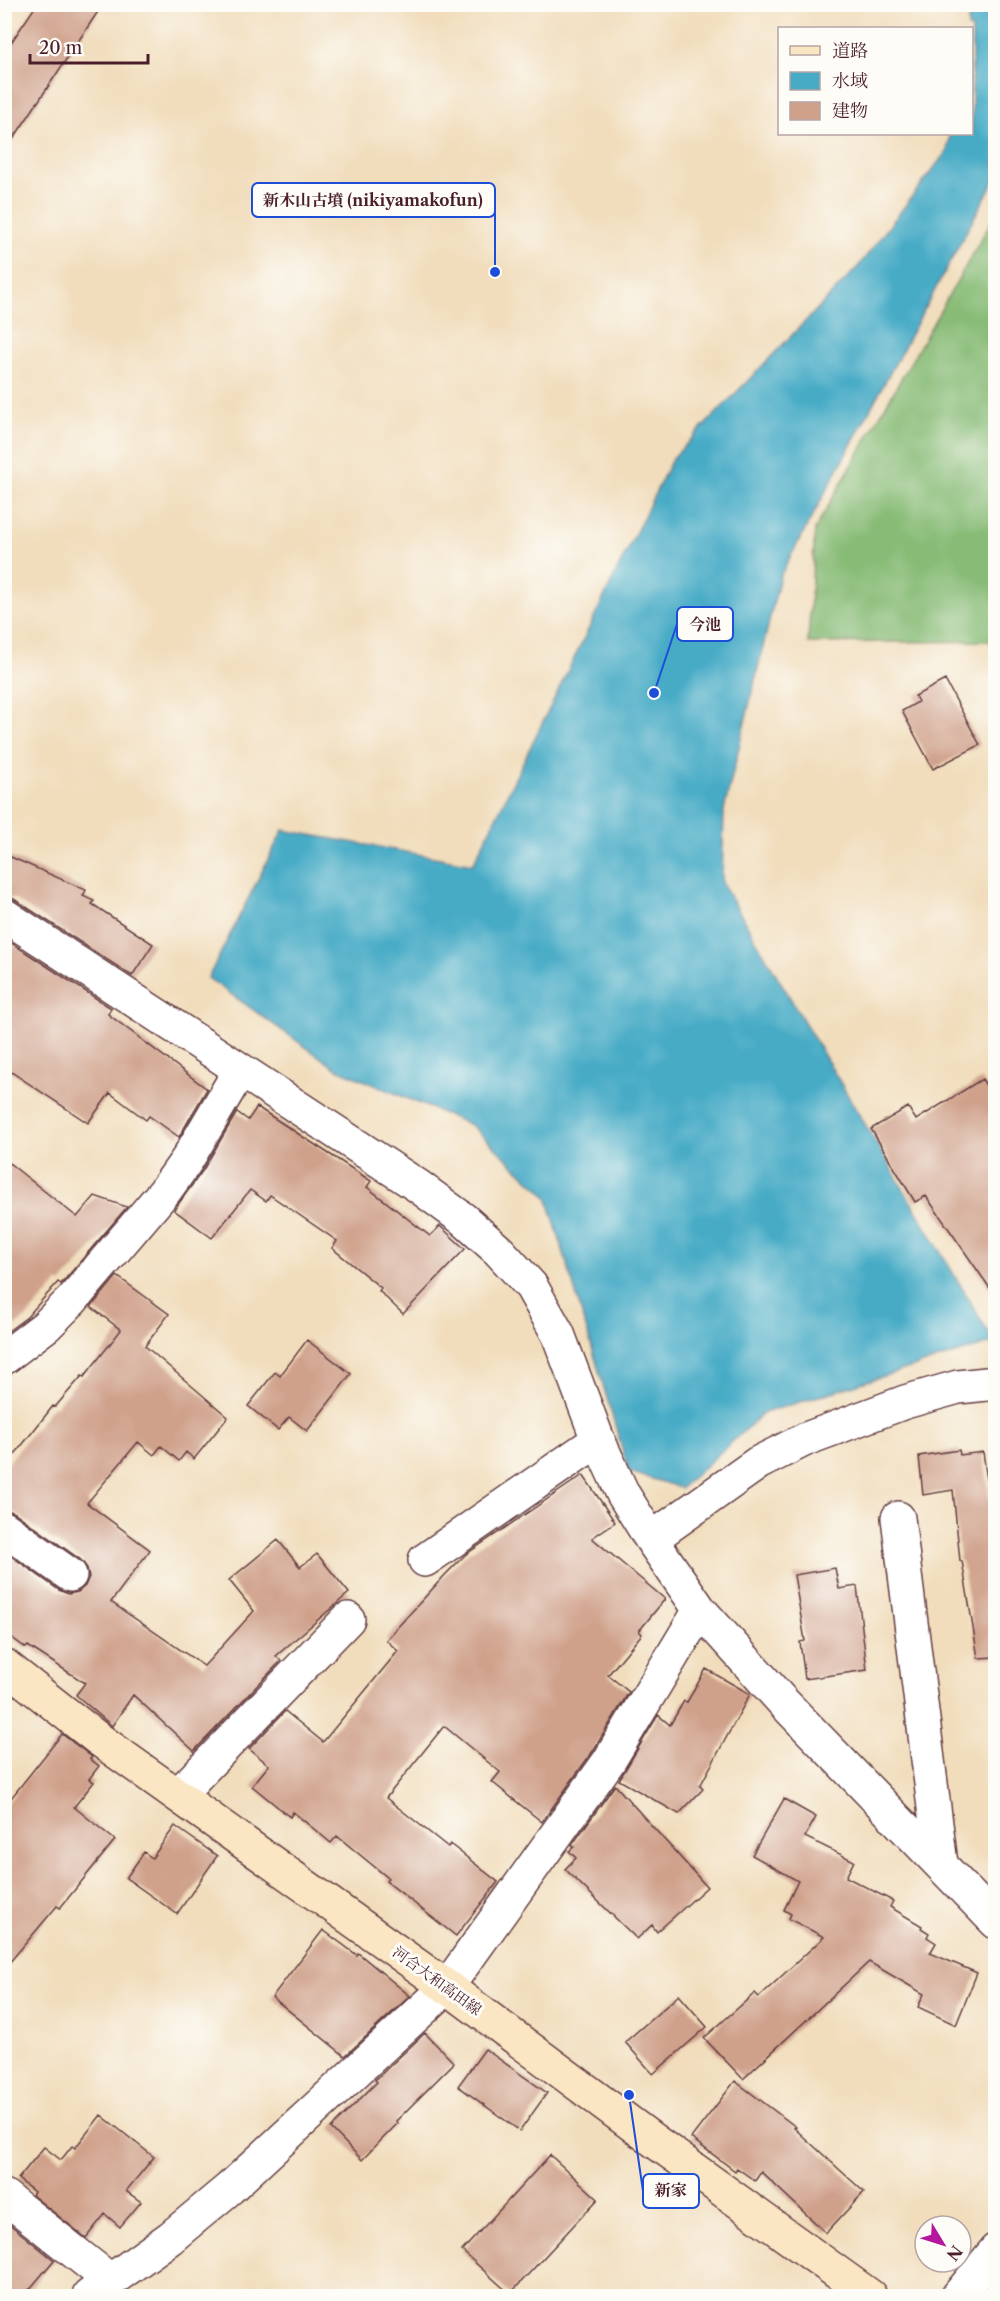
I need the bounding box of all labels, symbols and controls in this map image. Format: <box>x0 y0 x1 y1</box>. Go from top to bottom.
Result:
scale bar <box>30 27 148 65</box>
legend <box>778 27 973 135</box>
text: 20 m <box>39 37 83 59</box>
text: 道路 <box>832 40 868 62</box>
text: 水域 <box>832 70 868 92</box>
text: 建物 <box>832 100 868 122</box>
callout: 新木山古墳 (nikiyamakofun) <box>252 183 495 217</box>
text: 新木山古墳 (nikiyamakofun) <box>262 190 483 210</box>
callout: 今池 <box>677 607 733 641</box>
text: 今池 <box>689 614 721 634</box>
street label: 河合大和高田線 <box>389 1942 485 2019</box>
callout: 新家 <box>643 2174 699 2208</box>
text: 新家 <box>654 2180 687 2200</box>
north arrow <box>913 2214 973 2274</box>
text: N <box>943 2242 967 2265</box>

